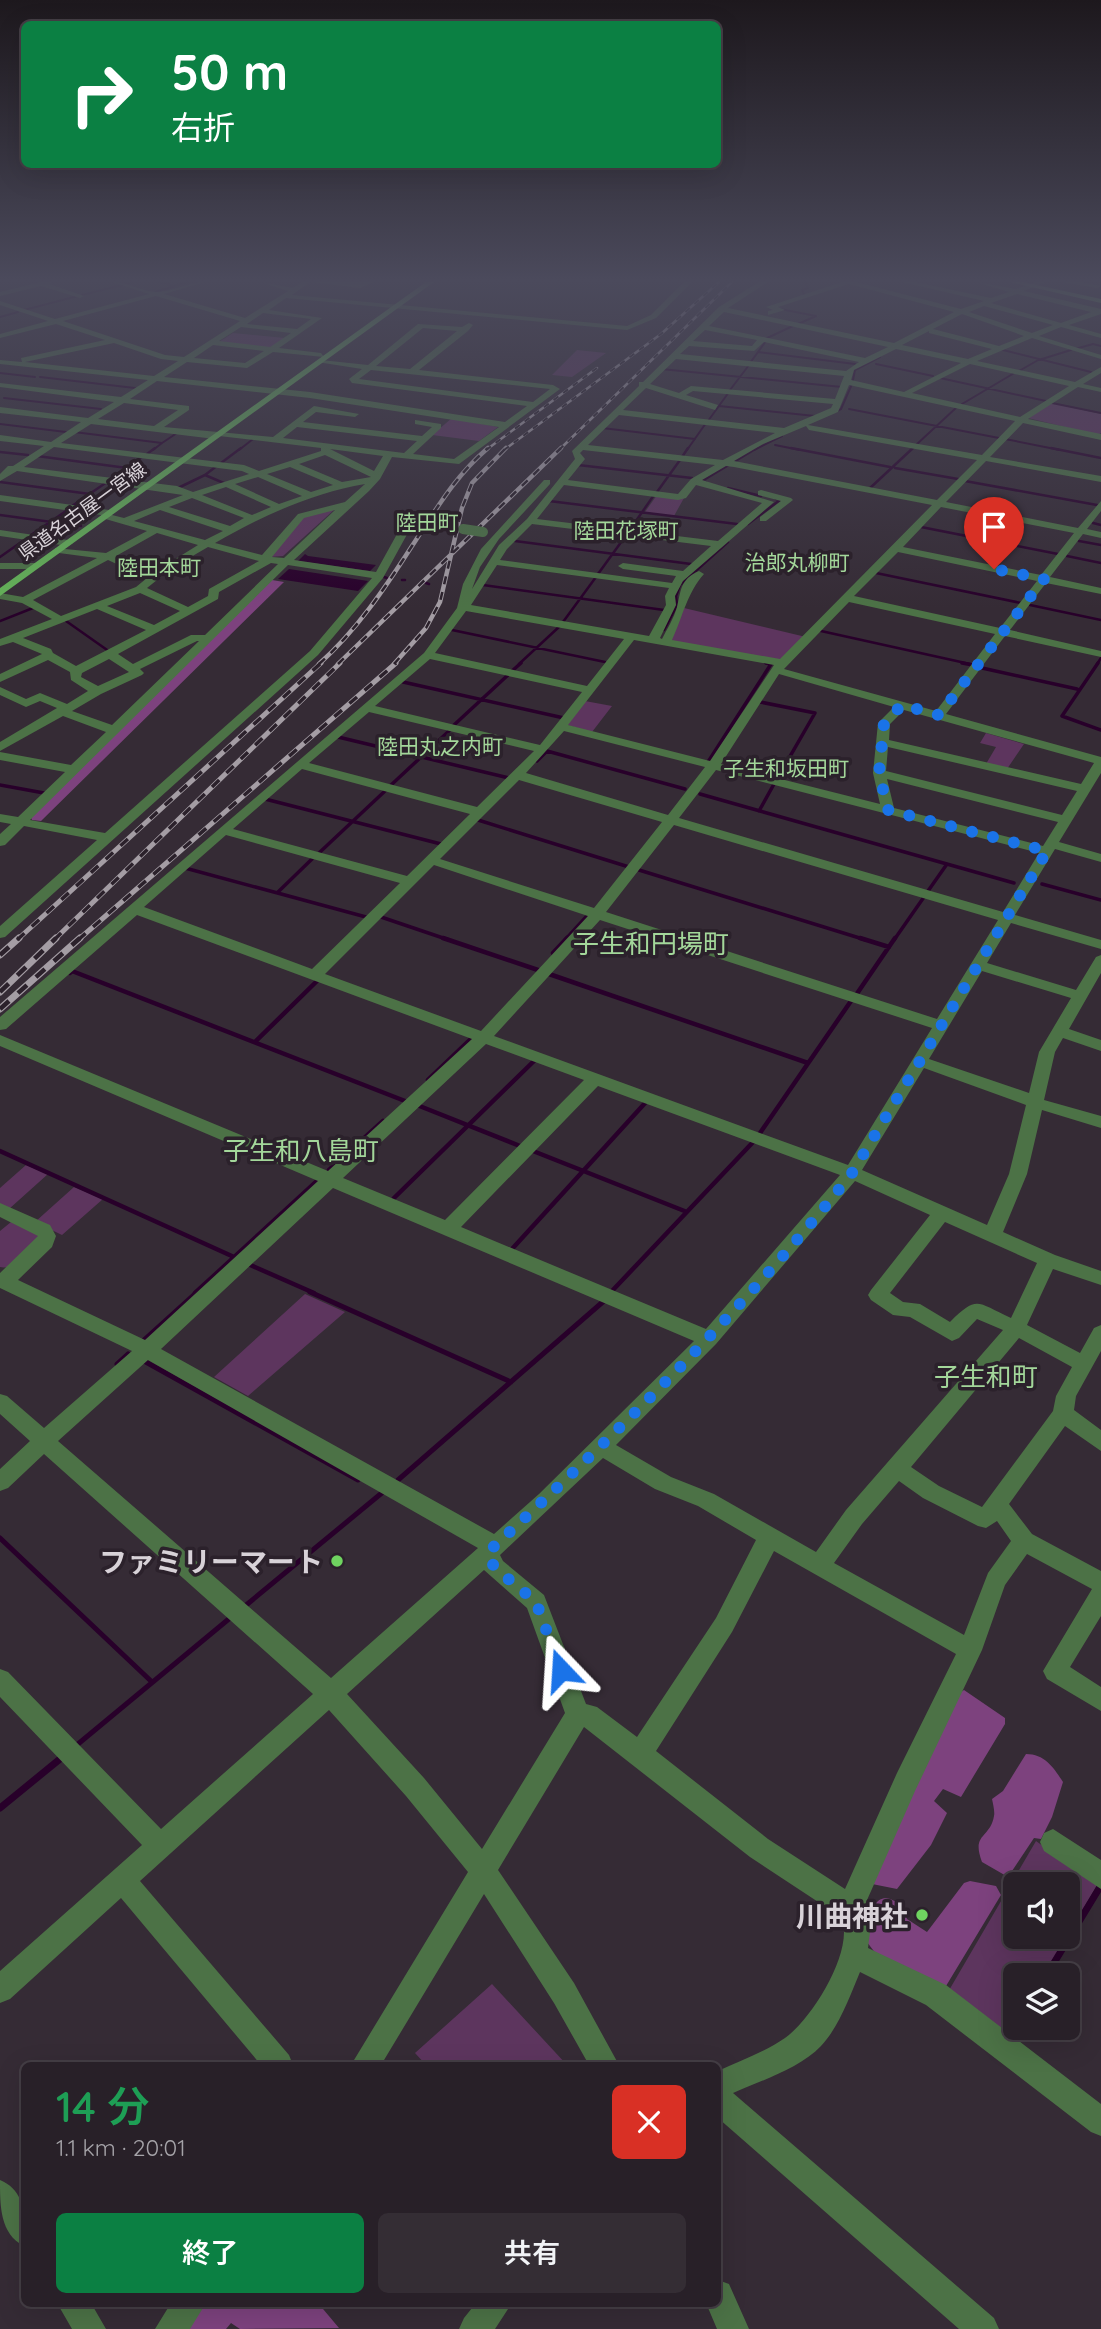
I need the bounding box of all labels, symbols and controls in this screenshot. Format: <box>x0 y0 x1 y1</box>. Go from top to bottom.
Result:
text: 50 m <box>171 41 288 102</box>
icon: right <box>56 49 147 140</box>
text: 右折 <box>171 107 235 147</box>
street label: 県道名古屋一宮線 <box>13 457 151 565</box>
pin <box>964 497 1024 569</box>
icon: arrive <box>975 508 1013 546</box>
district label: 陸田町 <box>396 509 459 535</box>
district label: 陸田花塚町 <box>574 517 679 543</box>
district label: 治郎丸柳町 <box>745 549 850 575</box>
district label: 陸田本町 <box>117 554 201 580</box>
district label: 陸田丸之内町 <box>377 733 503 759</box>
district label: 子生和坂田町 <box>723 755 849 781</box>
district label: 子生和円場町 <box>573 927 729 960</box>
district label: 子生和八島町 <box>223 1134 379 1167</box>
district label: 子生和町 <box>934 1360 1038 1393</box>
place label: ファミリーマート <box>99 1544 323 1579</box>
marker: ファミリーマート <box>329 1553 345 1569</box>
position arrow <box>524 1633 598 1707</box>
map controls <box>1003 1872 1080 2040</box>
button: sound <box>1003 1872 1080 1949</box>
place label: 川曲神社 <box>796 1898 908 1933</box>
marker: 川曲神社 <box>914 1907 930 1923</box>
button: layers <box>1003 1963 1080 2040</box>
text: 14 分 <box>56 2080 149 2133</box>
button: close <box>612 2085 686 2159</box>
text: 1.1 km · 20:01 <box>56 2133 186 2162</box>
button: 終了 <box>56 2213 364 2293</box>
button: 共有 <box>378 2213 686 2293</box>

